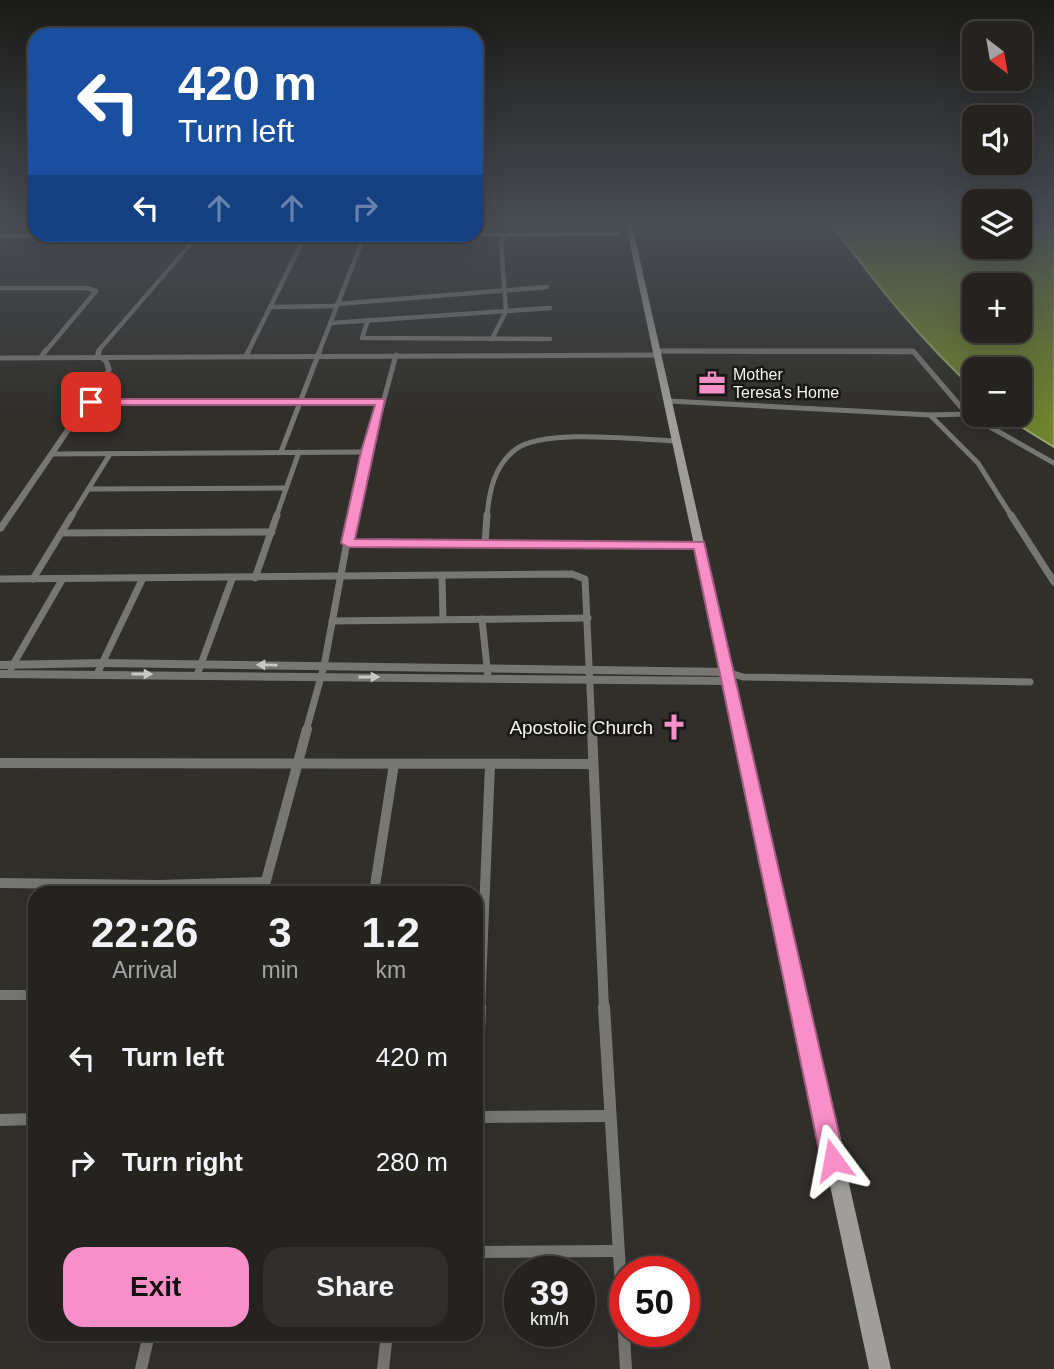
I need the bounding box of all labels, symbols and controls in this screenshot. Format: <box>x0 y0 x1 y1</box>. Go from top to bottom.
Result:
north arrow <box>962 21 1032 91</box>
map controls <box>962 21 1032 427</box>
icon: left <box>63 56 154 147</box>
text: 420 m <box>178 56 317 110</box>
button: sound <box>962 105 1032 175</box>
text: Turn left <box>178 113 294 149</box>
icon: left <box>127 189 165 227</box>
icon: ahead <box>200 189 238 227</box>
icon: ahead <box>273 189 311 227</box>
icon: right <box>346 189 384 227</box>
button: layers <box>962 189 1032 259</box>
button: + <box>962 273 1032 343</box>
button: − <box>962 357 1032 427</box>
place label: Mother Teresa's Home <box>733 366 839 401</box>
office icon: Mother Teresa's Home <box>697 368 727 398</box>
pin <box>61 372 121 432</box>
icon: arrive <box>72 383 110 421</box>
one-way arrow <box>255 659 277 671</box>
one-way arrow <box>131 668 153 680</box>
one-way arrow <box>358 671 380 683</box>
church icon: Apostolic Church <box>659 712 689 742</box>
place label: Apostolic Church <box>509 717 653 738</box>
text: 22:26 <box>91 909 198 956</box>
text: 3 <box>268 909 292 956</box>
text: 1.2 <box>362 909 420 956</box>
text: Arrival <box>112 957 177 983</box>
text: min <box>261 957 299 983</box>
text: km <box>375 957 406 983</box>
icon: left <box>63 1039 101 1077</box>
text: Turn left <box>122 1042 224 1072</box>
text: 420 m <box>376 1042 448 1072</box>
position arrow <box>796 1123 870 1197</box>
icon: right <box>63 1144 101 1182</box>
text: Turn right <box>122 1147 243 1177</box>
text: 280 m <box>376 1147 448 1177</box>
button: Exit <box>63 1247 249 1327</box>
button: Share <box>263 1247 448 1327</box>
speed limit sign: 50 <box>609 1256 700 1347</box>
text: 39 <box>530 1273 569 1312</box>
text: km/h <box>530 1309 569 1329</box>

